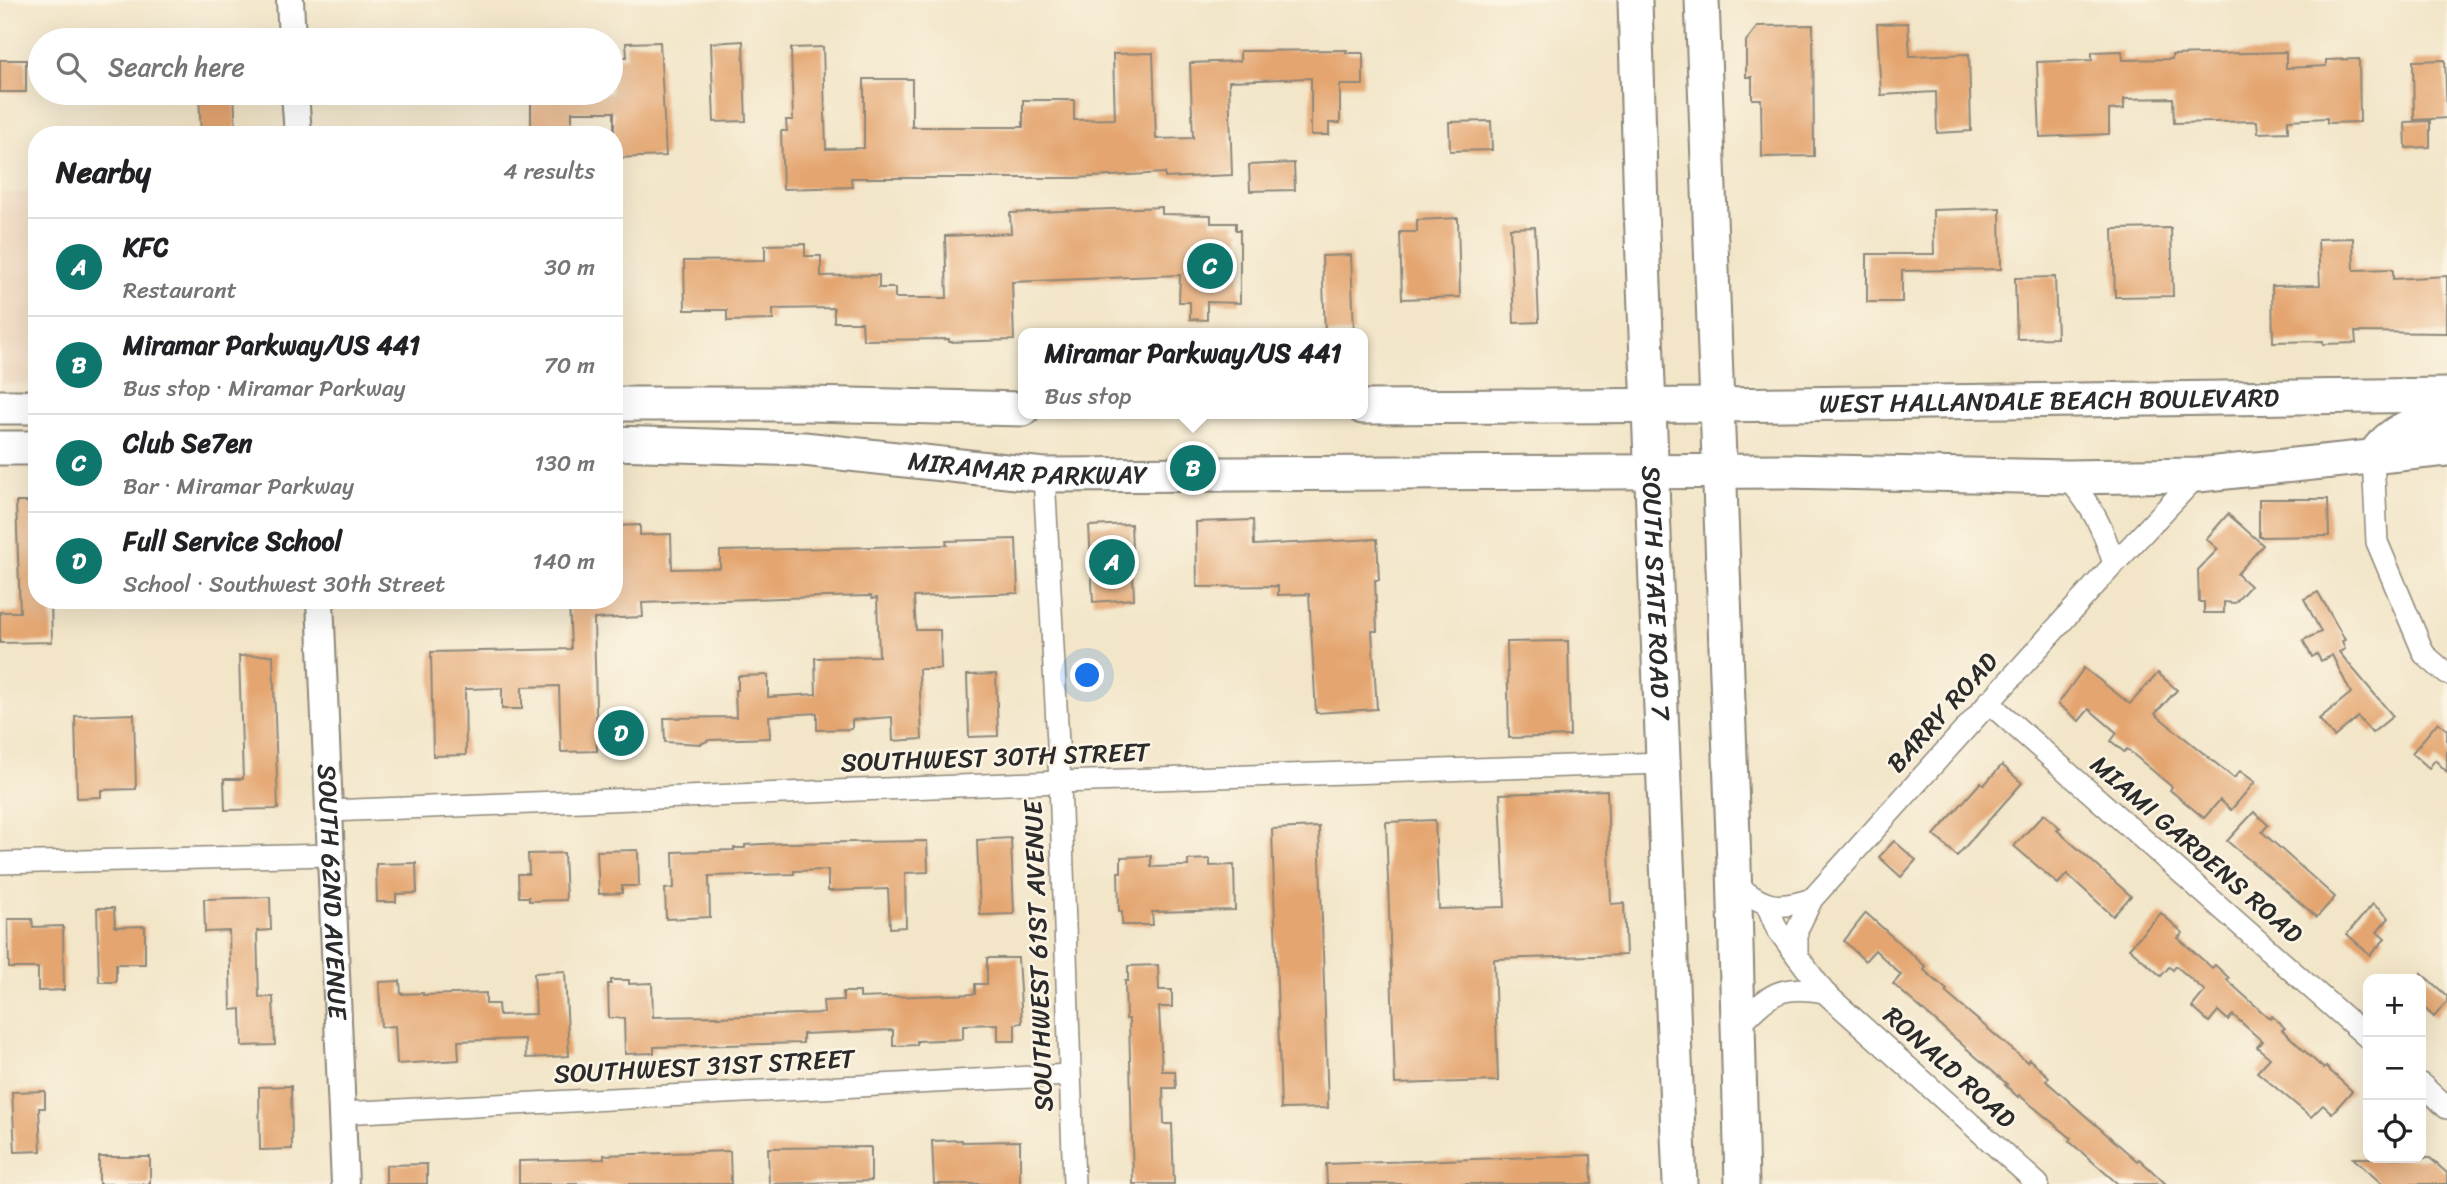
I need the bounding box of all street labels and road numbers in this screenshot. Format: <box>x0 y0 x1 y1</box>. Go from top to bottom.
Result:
street label: WEST HALLANDALE BEACH BOULEVARD <box>1819 374 2280 427</box>
street label: MIRAMAR PARKWAY <box>906 437 1148 498</box>
street label: SOUTH STATE ROAD 7 <box>1628 465 1684 723</box>
street label: BARRY ROAD <box>1874 640 2010 784</box>
street label: SOUTHWEST 30TH STREET <box>840 729 1152 785</box>
street label: MIAMI GARDENS ROAD <box>2080 743 2315 956</box>
street label: SOUTH 62ND AVENUE <box>304 763 361 1022</box>
street label: SOUTHWEST 61ST AVENUE <box>1010 798 1066 1112</box>
street label: RONALD ROAD <box>1872 994 2028 1140</box>
street label: SOUTHWEST 31ST STREET <box>552 1035 858 1097</box>

